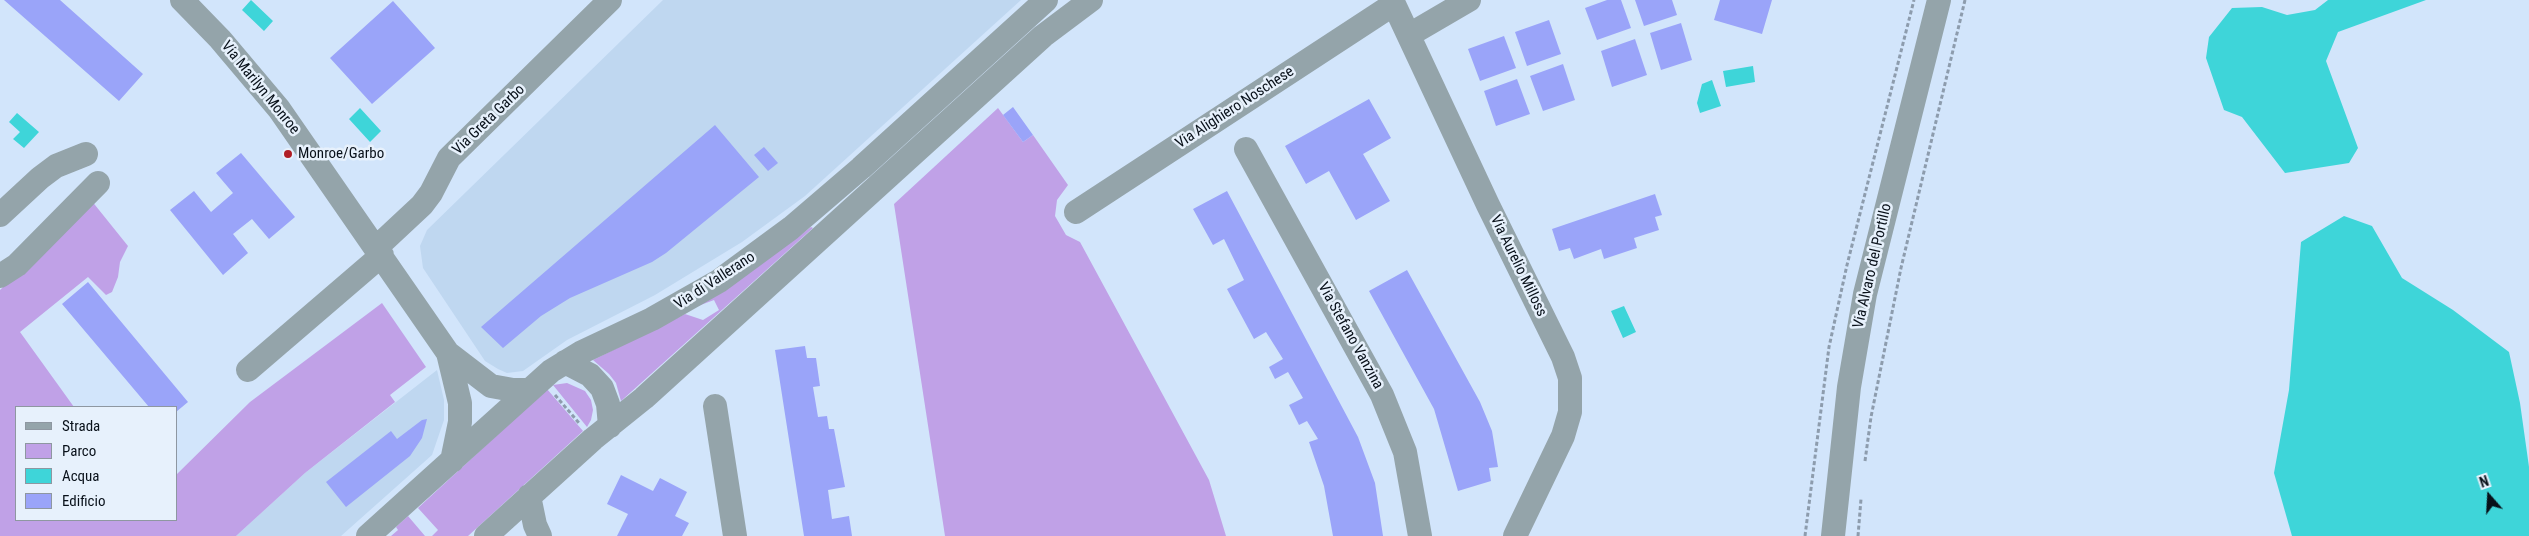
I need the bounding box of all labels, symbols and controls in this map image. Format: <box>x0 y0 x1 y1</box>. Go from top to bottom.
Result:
street label: Via Marilyn Monroe <box>217 38 303 138</box>
street label: Via Alighiero Noschese <box>1173 63 1297 153</box>
street label: Via Greta Garbo <box>449 81 529 159</box>
place label: Monroe/Garbo <box>298 145 384 163</box>
marker: Monroe/Garbo <box>282 148 294 160</box>
street label: Via Alvaro del Portillo <box>1850 202 1896 330</box>
street label: Via Aurelio Milloss <box>1486 212 1550 320</box>
street label: Via di Vallerano <box>671 248 759 314</box>
street label: Via Stefano Vanzina <box>1313 280 1387 392</box>
legend <box>15 406 178 521</box>
text: Strada <box>62 417 100 435</box>
text: Parco <box>62 442 96 460</box>
text: Acqua <box>62 467 100 485</box>
north arrow <box>2464 471 2514 521</box>
text: N <box>2477 473 2491 491</box>
text: Edificio <box>62 492 105 510</box>

